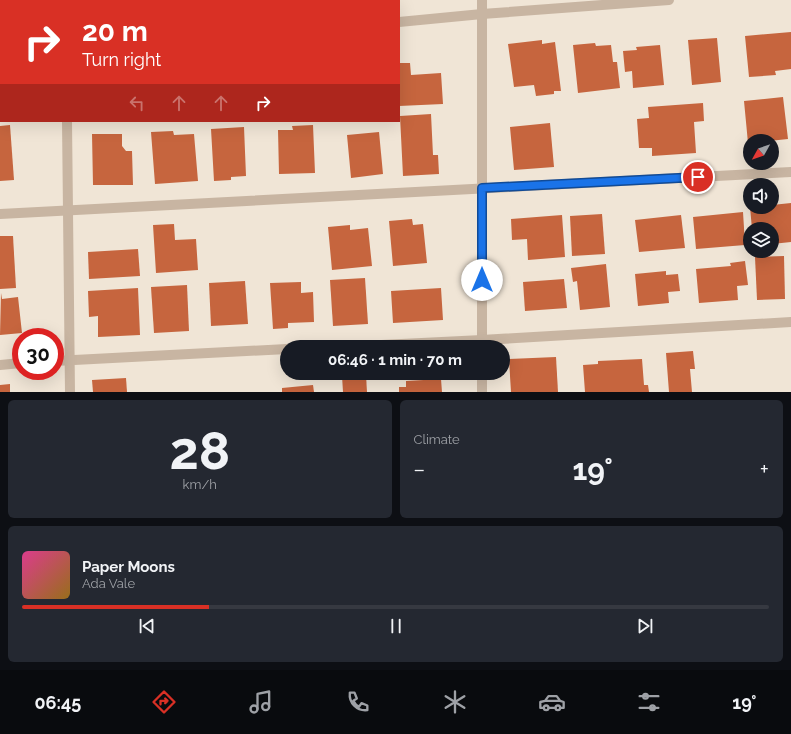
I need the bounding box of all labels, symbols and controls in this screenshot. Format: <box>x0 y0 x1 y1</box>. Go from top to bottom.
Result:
text: 20 m <box>82 15 148 48</box>
icon: right <box>16 16 68 68</box>
text: Turn right <box>82 49 161 70</box>
icon: left <box>126 92 148 114</box>
icon: ahead <box>168 92 190 114</box>
icon: ahead <box>210 92 232 114</box>
icon: right <box>252 92 274 114</box>
north arrow <box>743 134 779 170</box>
map controls <box>743 134 779 258</box>
pin <box>681 160 715 194</box>
icon: arrive <box>687 166 709 188</box>
button: sound <box>743 178 779 214</box>
button: layers <box>743 222 779 258</box>
position arrow <box>461 259 503 301</box>
speed limit sign: 30 <box>12 328 64 380</box>
text: 06:46 · 1 min · 70 m <box>328 351 462 369</box>
text: 28 <box>169 420 230 481</box>
text: Climate <box>414 432 460 447</box>
text: 19° <box>573 452 613 487</box>
text: − <box>414 456 425 482</box>
text: + <box>760 456 769 482</box>
text: km/h <box>183 477 217 492</box>
text: Paper Moons <box>82 558 175 576</box>
text: Ada Vale <box>82 576 135 591</box>
icon: previous <box>136 615 158 637</box>
icon: pause <box>385 615 407 637</box>
icon: next <box>634 615 656 637</box>
icon: directions <box>150 688 178 716</box>
icon: music <box>247 688 275 716</box>
icon: phone <box>344 688 372 716</box>
icon: climate <box>441 688 469 716</box>
icon: car <box>538 688 566 716</box>
icon: filters <box>635 688 663 716</box>
text: 06:45 <box>35 692 81 713</box>
text: 19° <box>732 692 756 713</box>

